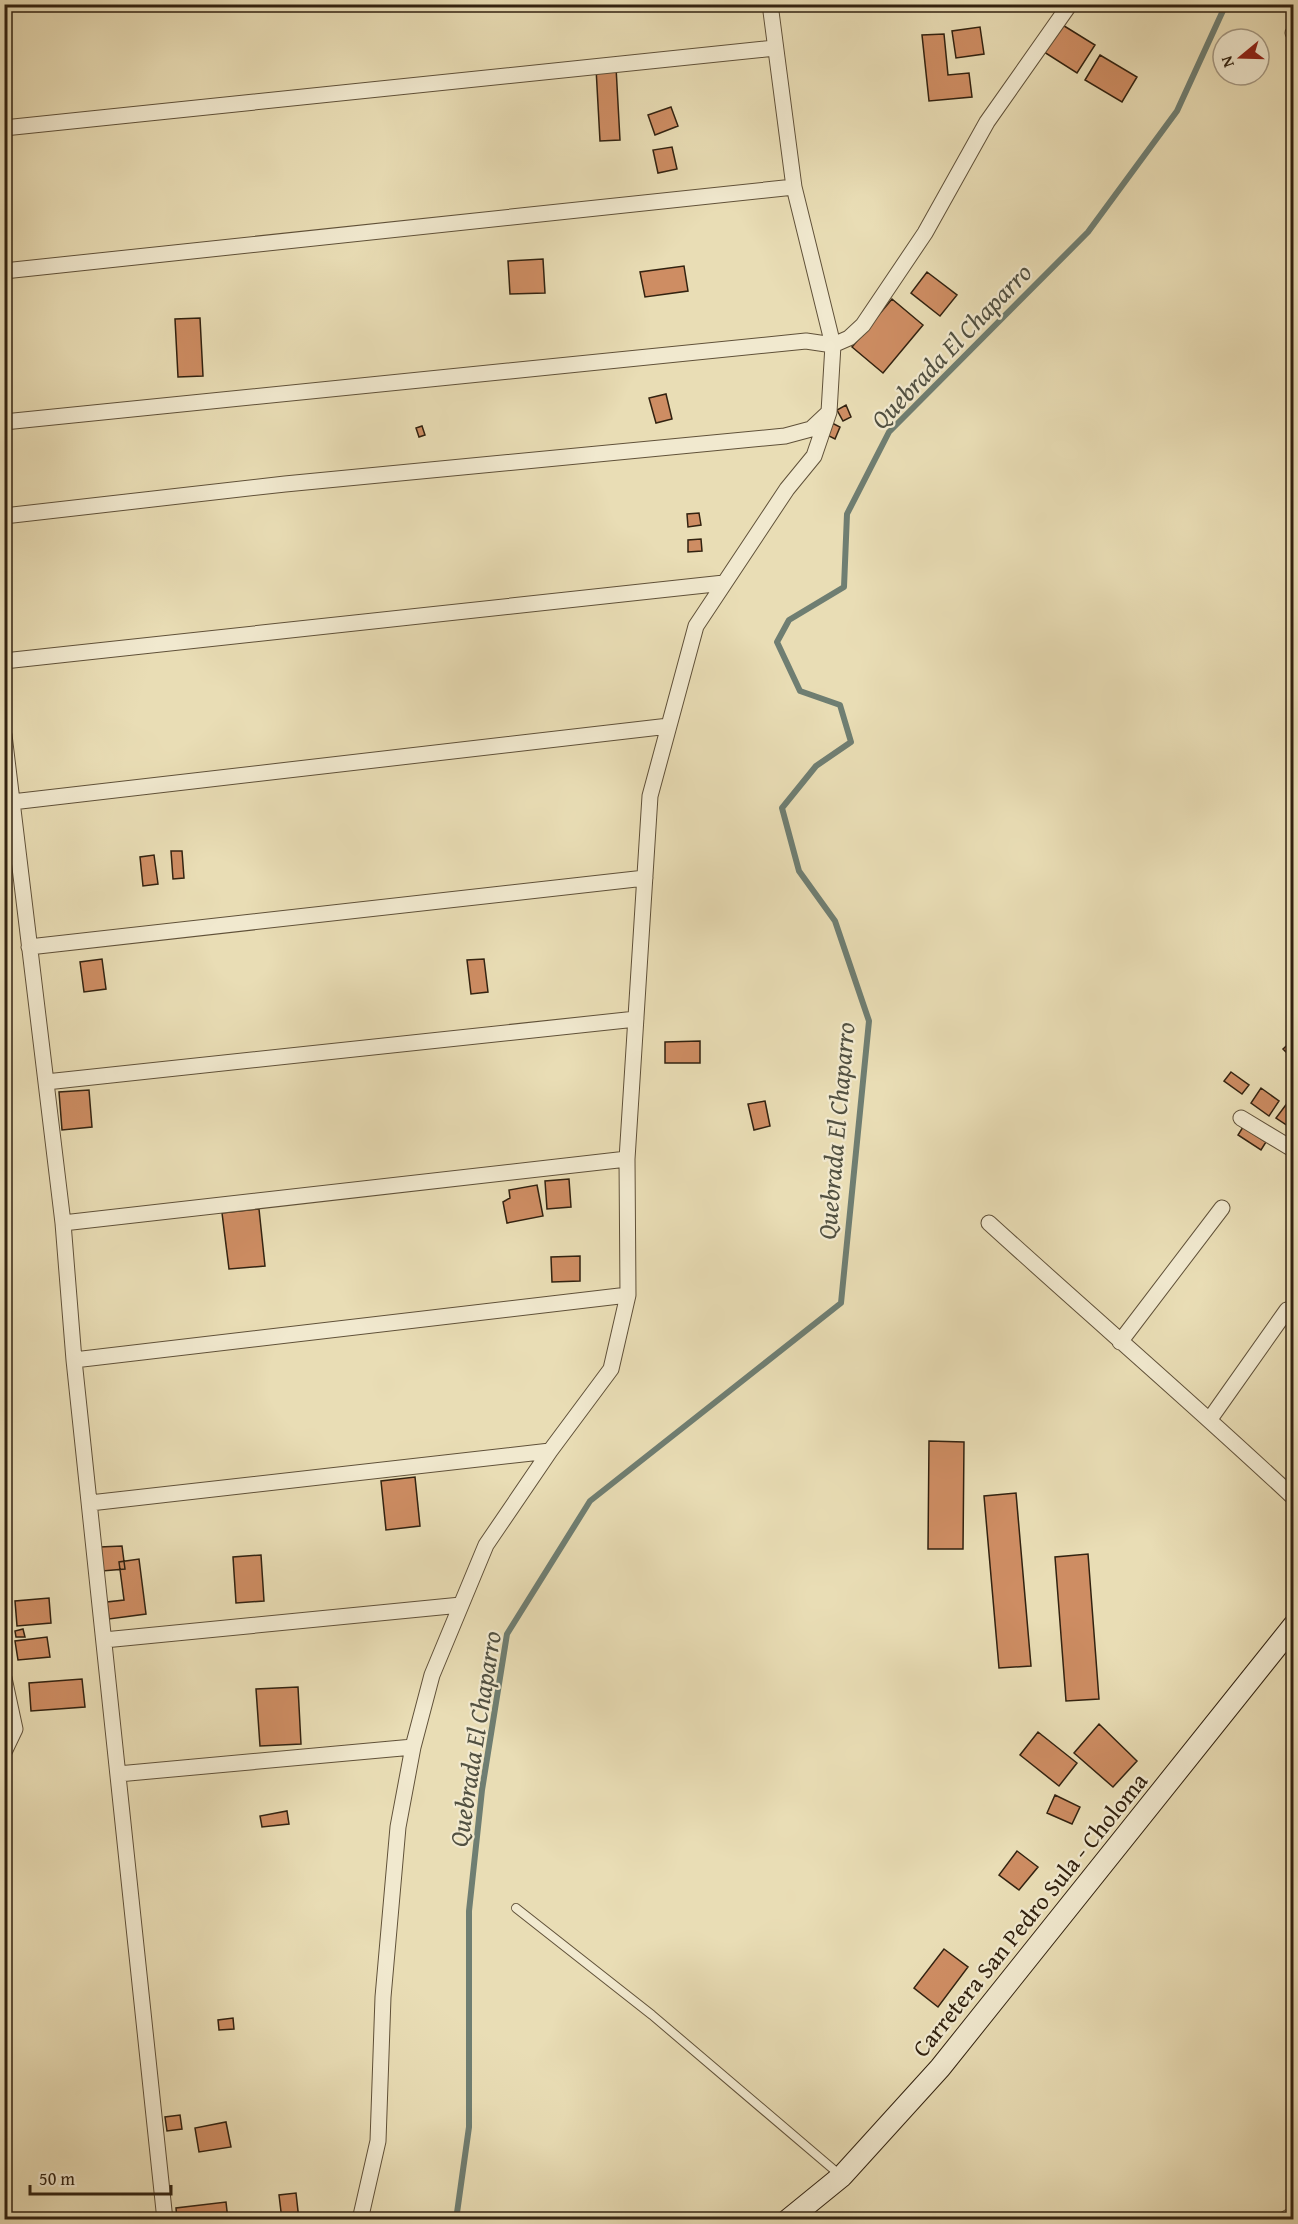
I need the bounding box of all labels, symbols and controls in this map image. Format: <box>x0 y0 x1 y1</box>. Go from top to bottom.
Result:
north arrow <box>1211 27 1271 87</box>
text: N <box>1214 53 1240 71</box>
water label: Quebrada El Chaparro <box>861 254 1040 438</box>
water label: Quebrada El Chaparro <box>807 1021 864 1241</box>
water label: Quebrada El Chaparro <box>438 1628 511 1850</box>
street label: Carretera San Pedro Sula - Choloma <box>904 1764 1156 2065</box>
scale bar <box>30 2158 171 2196</box>
text: 50 m <box>39 2165 75 2192</box>

